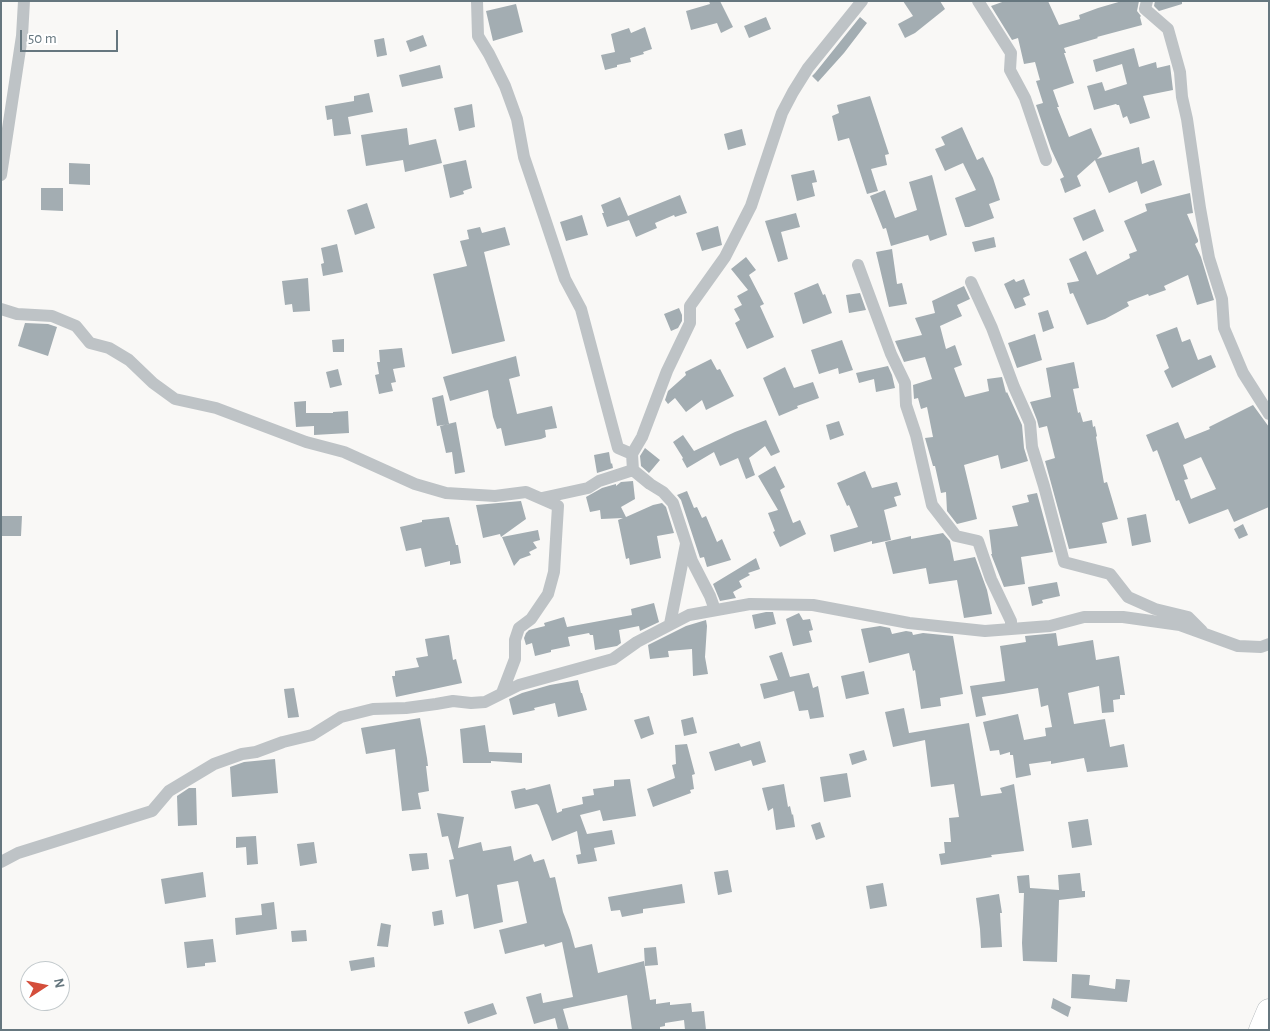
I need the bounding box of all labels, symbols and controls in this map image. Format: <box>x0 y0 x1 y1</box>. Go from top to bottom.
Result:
scale bar <box>22 20 120 52</box>
text: 50 m <box>28 31 57 46</box>
north arrow <box>20 961 70 1011</box>
text: N <box>51 977 67 989</box>

